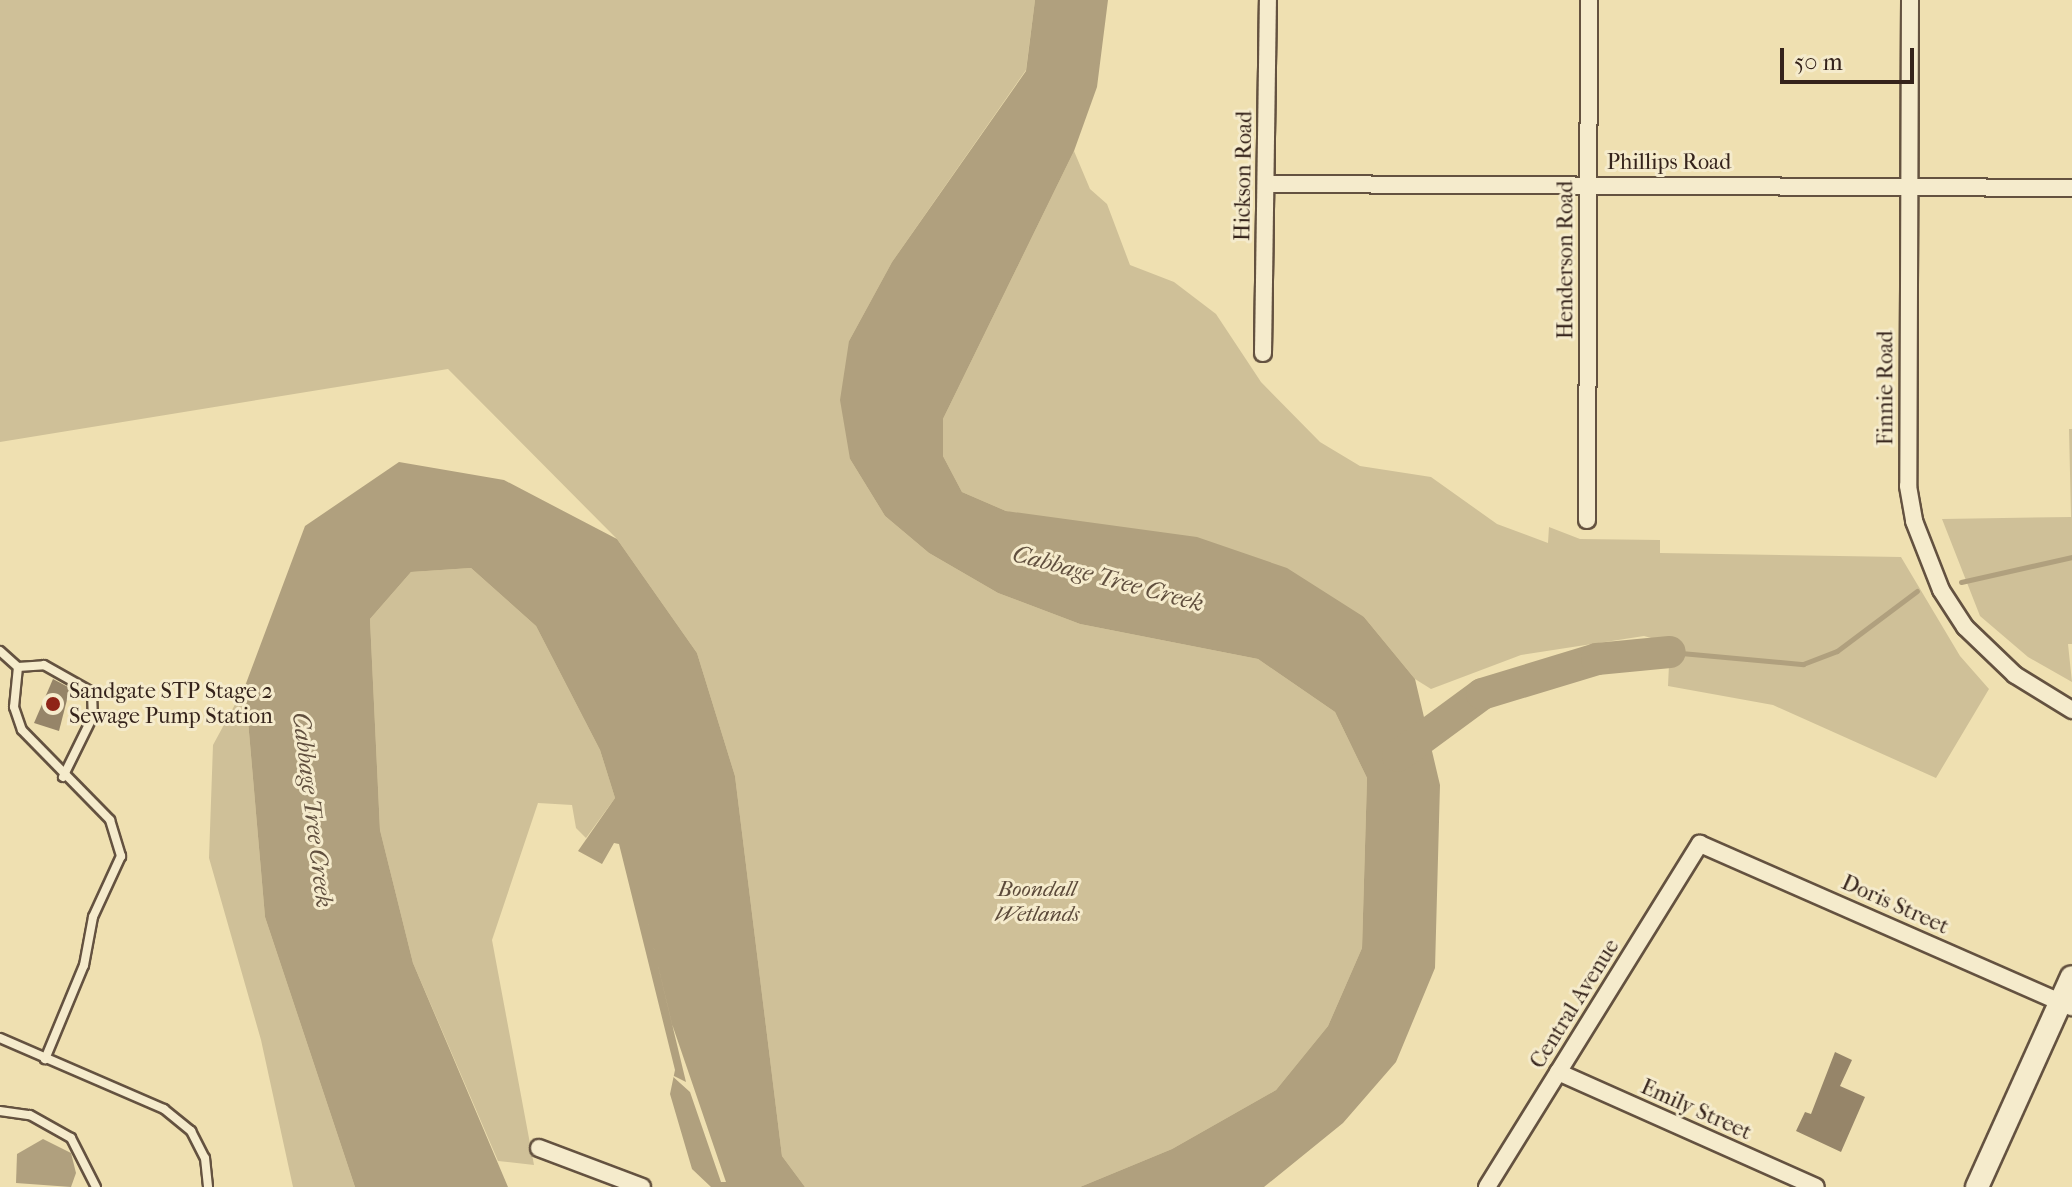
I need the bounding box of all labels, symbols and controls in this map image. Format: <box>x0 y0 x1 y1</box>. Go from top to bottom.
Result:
scale bar <box>1784 32 1918 82</box>
text: 50 m <box>1794 48 1843 76</box>
street label: Hickson Road <box>1230 111 1258 241</box>
street label: Phillips Road <box>1607 150 1731 176</box>
street label: Henderson Road <box>1553 181 1579 339</box>
street label: Finnie Road <box>1873 331 1899 445</box>
water label: Cabbage Tree Creek <box>1009 540 1207 618</box>
place label: Sandgate STP Stage 2 Sewage Pump Station <box>69 678 273 730</box>
marker: Sandgate STP Stage 2 Sewage Pump Station <box>44 695 62 713</box>
water label: Cabbage Tree Creek <box>286 711 338 909</box>
street label: Doris Street <box>1837 870 1953 940</box>
park label: Boondall Wetlands <box>994 876 1080 928</box>
street label: Central Avenue <box>1525 934 1625 1074</box>
street label: Emily Street <box>1637 1074 1755 1146</box>

